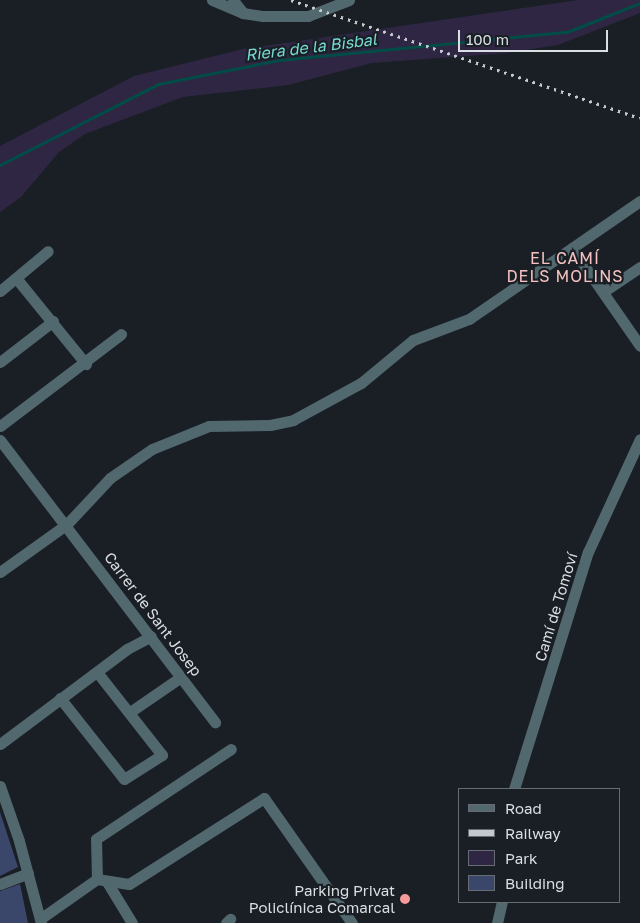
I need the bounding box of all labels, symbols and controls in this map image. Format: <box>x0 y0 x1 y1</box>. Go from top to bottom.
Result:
scale bar <box>460 20 610 52</box>
water label: Riera de la Bisbal <box>244 29 378 65</box>
text: 100 m <box>466 30 509 48</box>
district label: EL CAMÍ DELS MOLINS <box>505 248 625 286</box>
street label: Carrer de Sant Josep <box>101 549 205 679</box>
street label: Camí de Tomoví <box>531 550 581 664</box>
legend <box>458 788 620 903</box>
text: Road <box>505 799 542 817</box>
text: Railway <box>505 824 561 842</box>
text: Park <box>505 849 537 867</box>
text: Building <box>505 874 565 892</box>
place label: Parking Privat Policlínica Comarcal <box>249 881 395 916</box>
marker: Parking Privat Policlínica Comarcal <box>399 893 411 905</box>

